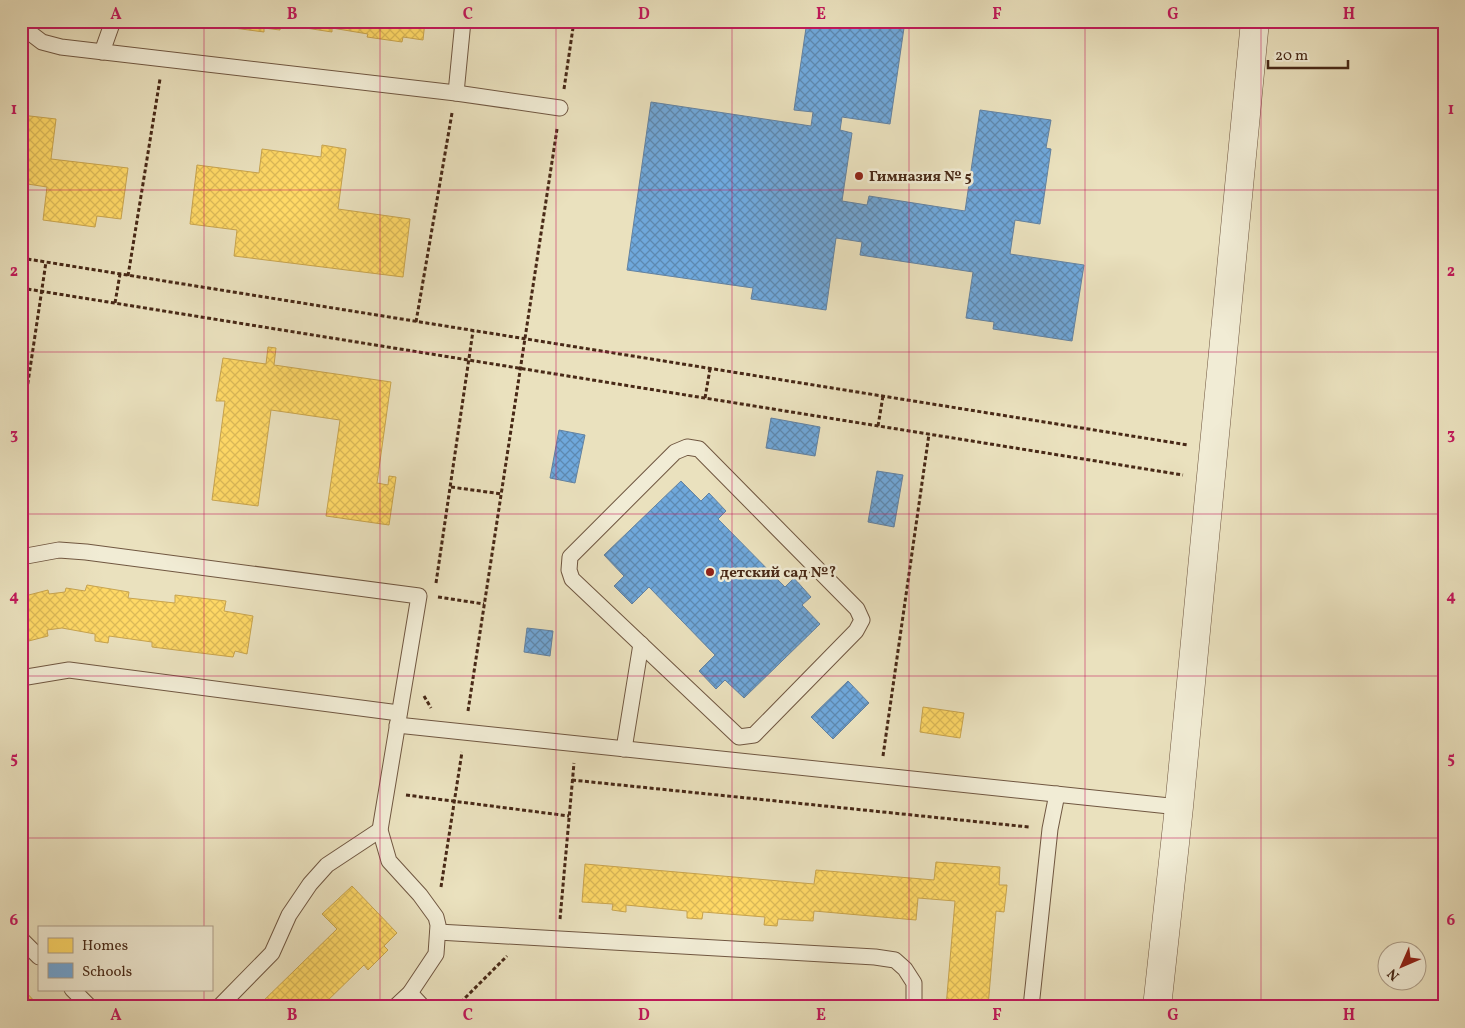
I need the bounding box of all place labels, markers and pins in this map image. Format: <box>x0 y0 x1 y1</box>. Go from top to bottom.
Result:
place label: Гимназия № 5 <box>869 167 972 188</box>
marker: Гимназия № 5 <box>853 170 865 182</box>
place label: детский сад №? <box>720 563 836 584</box>
marker: детский сад №? <box>704 566 716 578</box>

